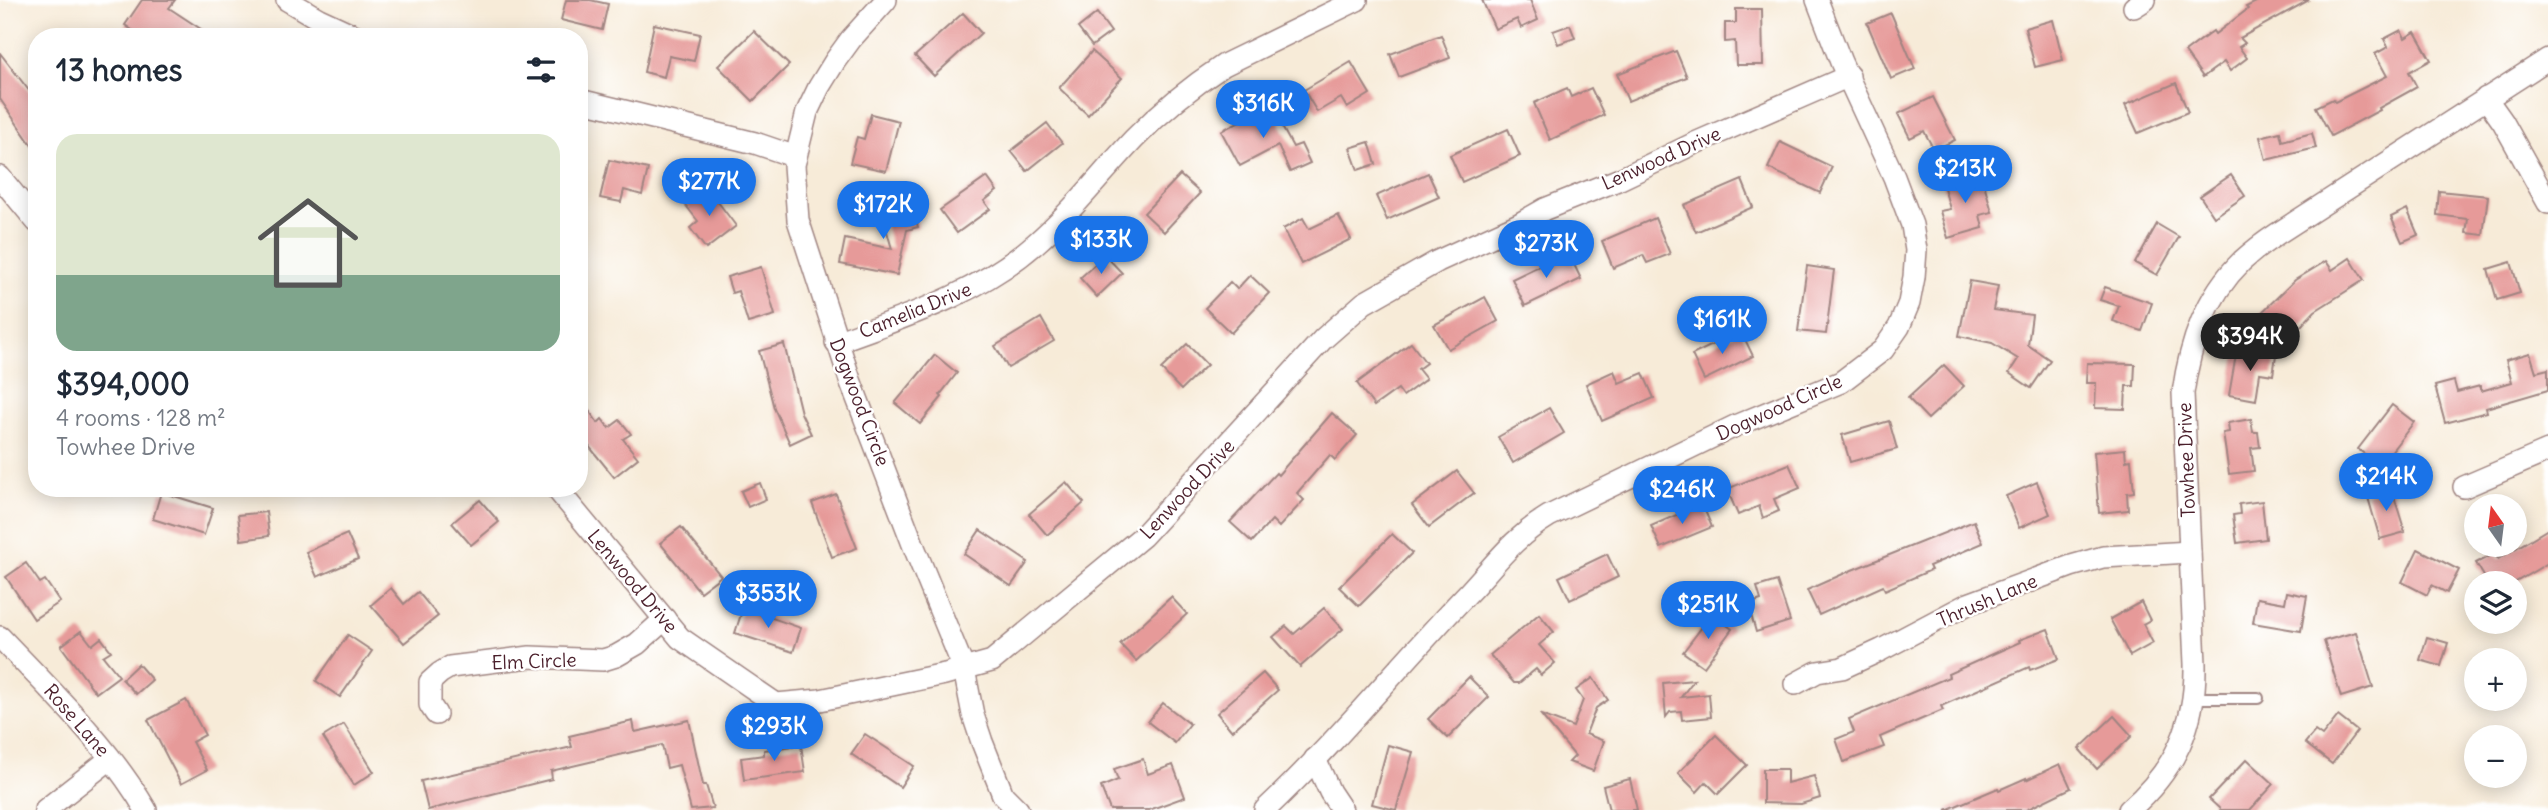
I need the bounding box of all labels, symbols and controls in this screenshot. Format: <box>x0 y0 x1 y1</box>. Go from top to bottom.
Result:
text: 13 homes <box>56 51 182 89</box>
icon: filters <box>522 51 560 89</box>
pin: $316K <box>1214 80 1312 140</box>
text: $316K <box>1232 88 1294 117</box>
street label: Lenwood Drive <box>1598 121 1724 195</box>
pin: $213K <box>1916 146 2014 205</box>
text: $213K <box>1934 153 1996 182</box>
pin: $277K <box>660 158 758 218</box>
text: $277K <box>678 166 740 195</box>
icon: home <box>245 180 371 306</box>
pin: $172K <box>834 182 932 241</box>
text: $172K <box>853 189 913 218</box>
pin: $133K <box>1052 216 1150 276</box>
pin: $273K <box>1497 220 1595 280</box>
text: $133K <box>1070 224 1132 253</box>
text: $273K <box>1514 228 1578 257</box>
street label: Camelia Drive <box>855 277 975 343</box>
pin: $161K <box>1673 296 1771 356</box>
text: $161K <box>1693 304 1751 333</box>
pin: $394K <box>2201 314 2299 373</box>
text: $394K <box>2217 321 2283 350</box>
street label: Dogwood Circle <box>825 335 895 469</box>
text: $394,000 <box>56 365 190 403</box>
street label: Dogwood Circle <box>1712 369 1846 445</box>
street label: Towhee Drive <box>2172 402 2200 518</box>
text: 4 rooms · 128 m² <box>56 403 226 432</box>
text: Towhee Drive <box>56 432 195 461</box>
street label: Lenwood Drive <box>1135 434 1239 544</box>
pin: $214K <box>2337 454 2435 513</box>
text: $214K <box>2355 461 2417 490</box>
pin: $246K <box>1633 466 1731 526</box>
text: $246K <box>1649 474 1715 503</box>
north arrow <box>2464 494 2527 556</box>
map controls <box>2464 494 2527 788</box>
street label: Lenwood Drive <box>583 524 683 638</box>
street label: Thrush Lane <box>1933 568 2041 632</box>
pin: $353K <box>719 570 817 630</box>
button: layers <box>2464 571 2527 634</box>
text: $353K <box>735 578 801 607</box>
pin: $251K <box>1659 582 1757 641</box>
text: $251K <box>1677 589 1739 618</box>
street label: Elm Circle <box>491 648 577 674</box>
button: + <box>2464 648 2527 711</box>
street label: Rose Lane <box>39 679 115 761</box>
pin: $293K <box>725 704 823 763</box>
text: $293K <box>741 711 807 740</box>
button: − <box>2464 725 2527 788</box>

